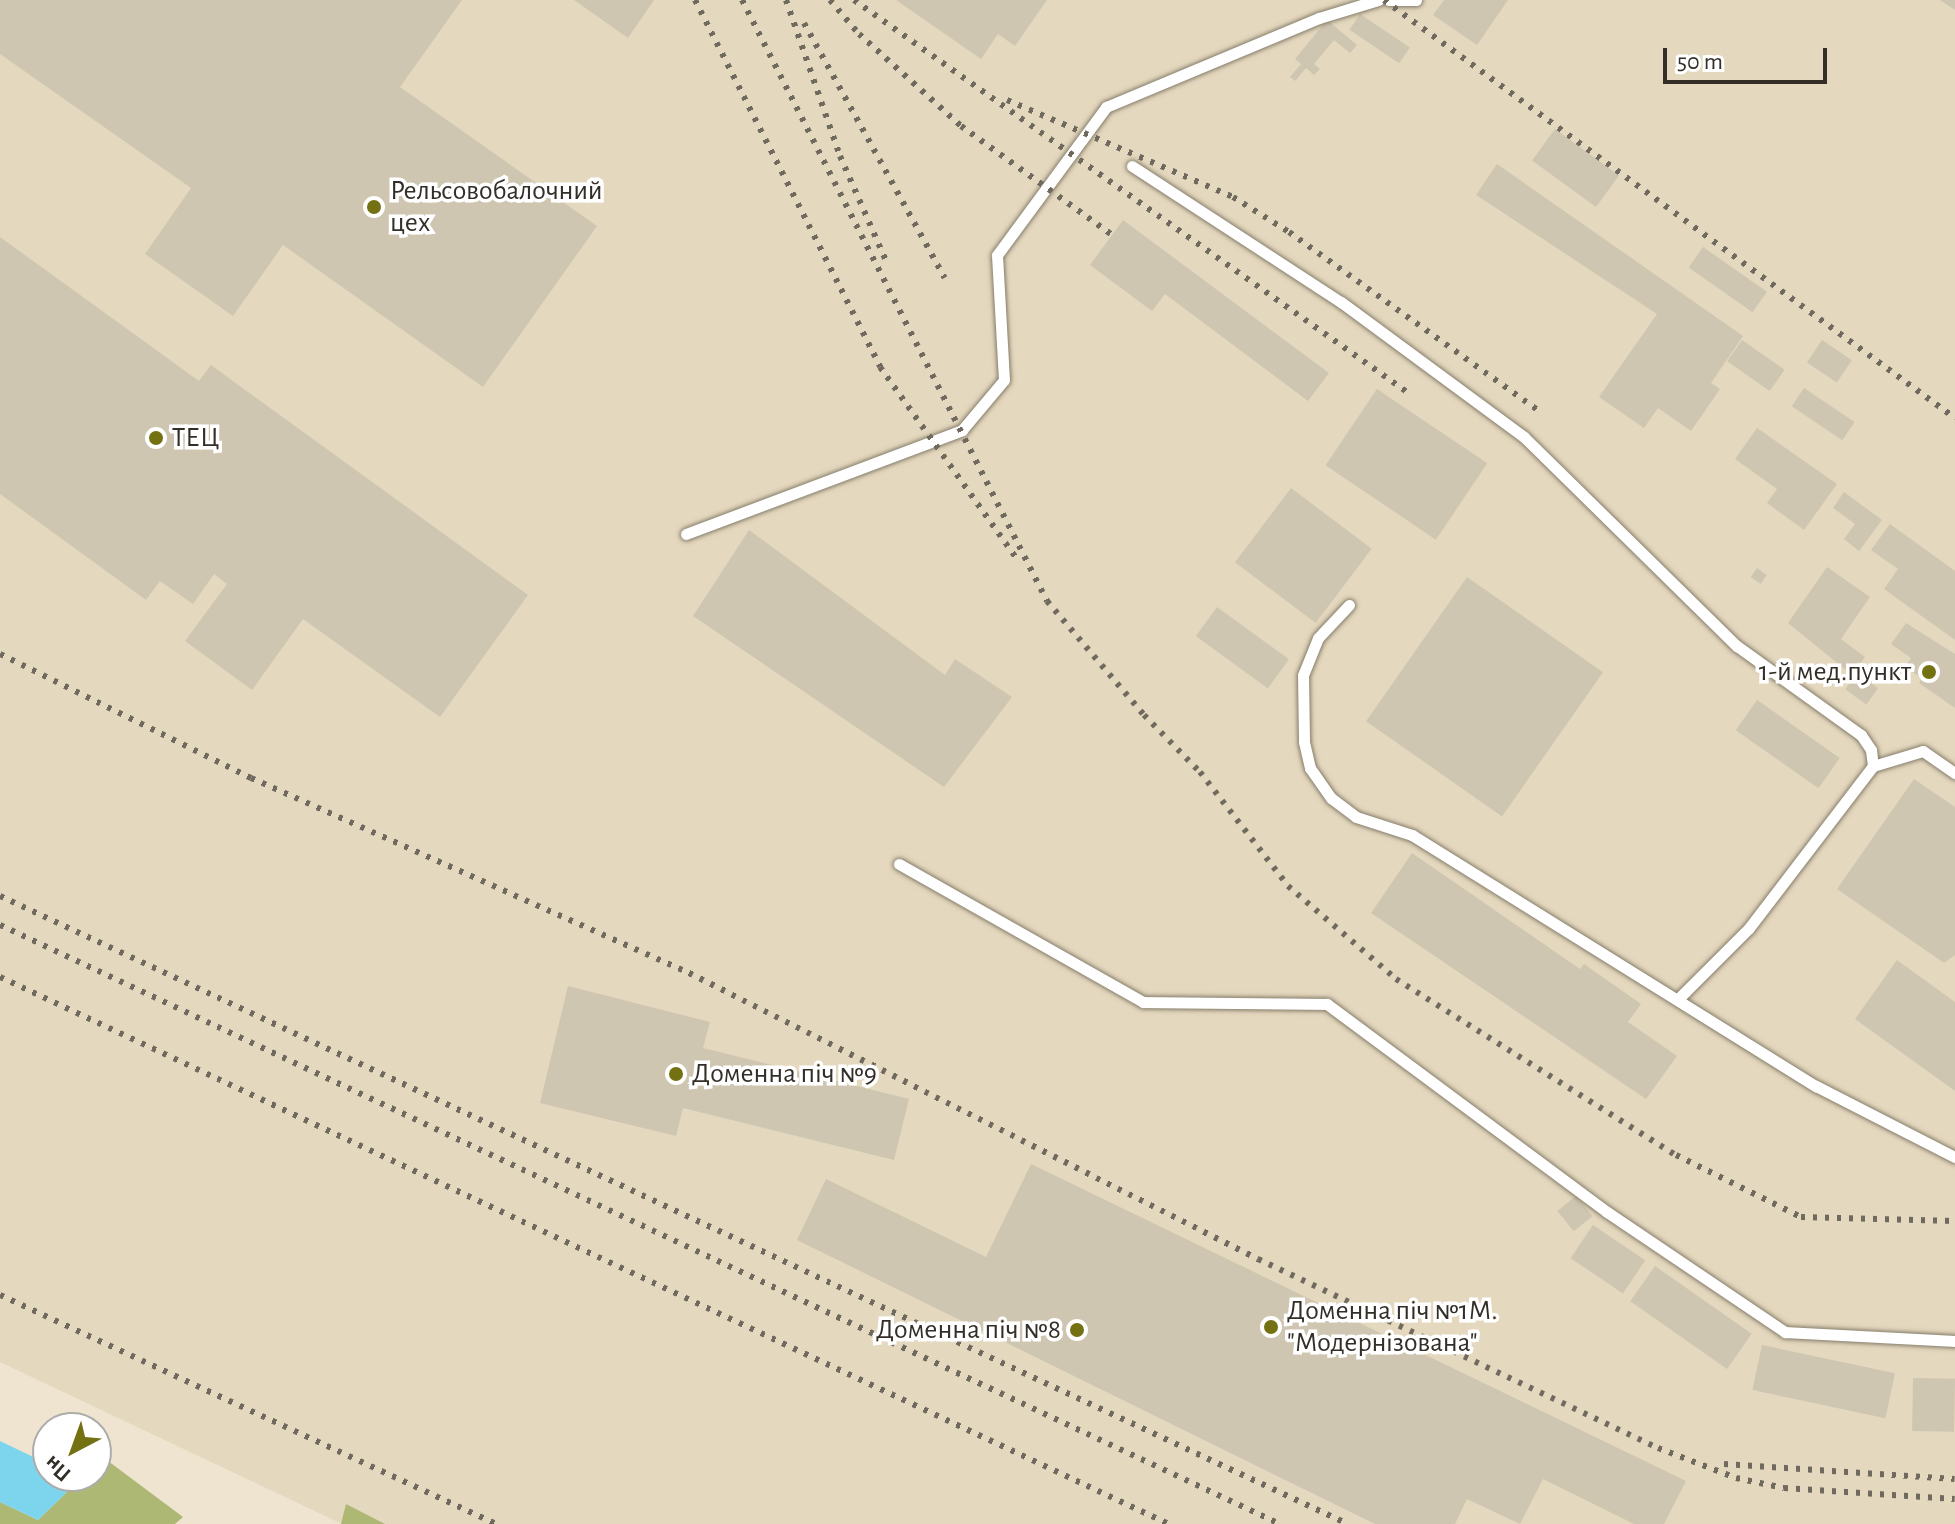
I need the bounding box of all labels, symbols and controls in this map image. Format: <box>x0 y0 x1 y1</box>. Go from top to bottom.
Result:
scale bar <box>1667 32 1831 82</box>
text: 50 m <box>1677 50 1723 74</box>
place label: Рельсовобалочний цех <box>390 174 603 240</box>
marker: Рельсовобалочний цех <box>365 198 383 216</box>
place label: ТЕЦ <box>172 421 219 455</box>
marker: ТЕЦ <box>147 429 165 447</box>
place label: 1-й мед.пункт <box>1759 655 1911 689</box>
marker: 1-й мед.пункт <box>1918 661 1940 683</box>
place label: Доменна піч №9 <box>692 1057 877 1091</box>
marker: Доменна піч №9 <box>667 1065 685 1083</box>
place label: Доменна піч №1М. "Модернізована" <box>1287 1294 1498 1360</box>
place label: Доменна піч №8 <box>876 1313 1061 1347</box>
marker: Доменна піч №1М. "Модернізована" <box>1262 1318 1280 1336</box>
marker: Доменна піч №8 <box>1068 1321 1086 1339</box>
north arrow <box>32 1412 112 1492</box>
text: Пн <box>40 1452 75 1486</box>

